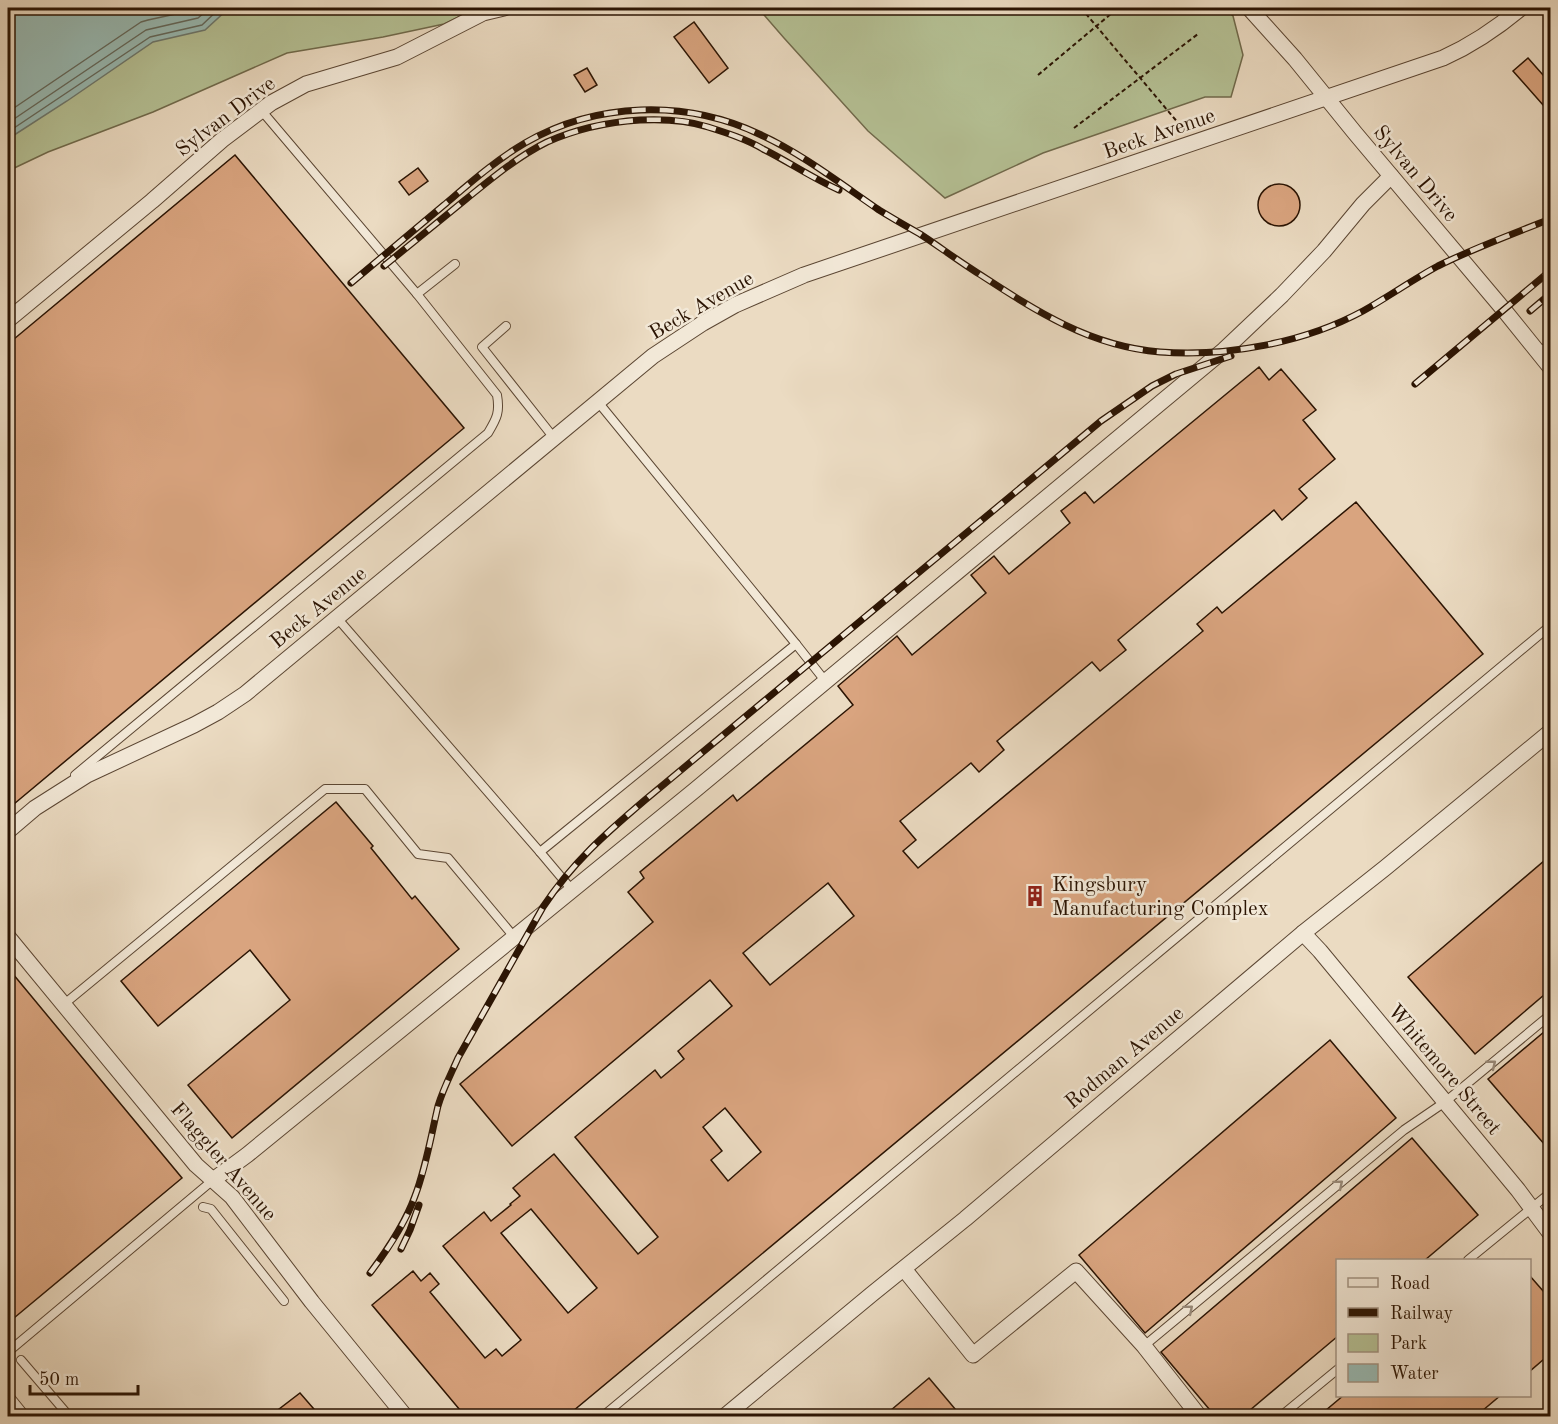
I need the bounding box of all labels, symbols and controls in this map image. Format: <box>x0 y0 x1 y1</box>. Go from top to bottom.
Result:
street label: Sylvan Drive <box>172 73 279 161</box>
street label: Beck Avenue <box>1101 105 1218 163</box>
street label: Sylvan Drive <box>1369 122 1461 226</box>
street label: Beck Avenue <box>646 268 758 345</box>
street label: Beck Avenue <box>267 563 371 653</box>
place label: Kingsbury Manufacturing Complex <box>1052 875 1269 920</box>
building icon: Kingsbury Manufacturing Complex <box>1023 884 1047 908</box>
street label: Whitemore Street <box>1383 1001 1504 1139</box>
street label: Rodman Avenue <box>1062 1003 1188 1114</box>
one-way arrow <box>1485 1060 1496 1071</box>
street label: Flaggler Avenue <box>166 1099 280 1225</box>
one-way arrow <box>1332 1180 1343 1191</box>
legend <box>1336 1259 1531 1397</box>
text: Road <box>1390 1275 1430 1293</box>
one-way arrow <box>1182 1305 1193 1316</box>
text: Railway <box>1390 1305 1453 1323</box>
text: Park <box>1390 1335 1427 1353</box>
scale bar <box>30 1358 138 1396</box>
text: Water <box>1390 1365 1439 1383</box>
text: 50 m <box>39 1371 79 1389</box>

